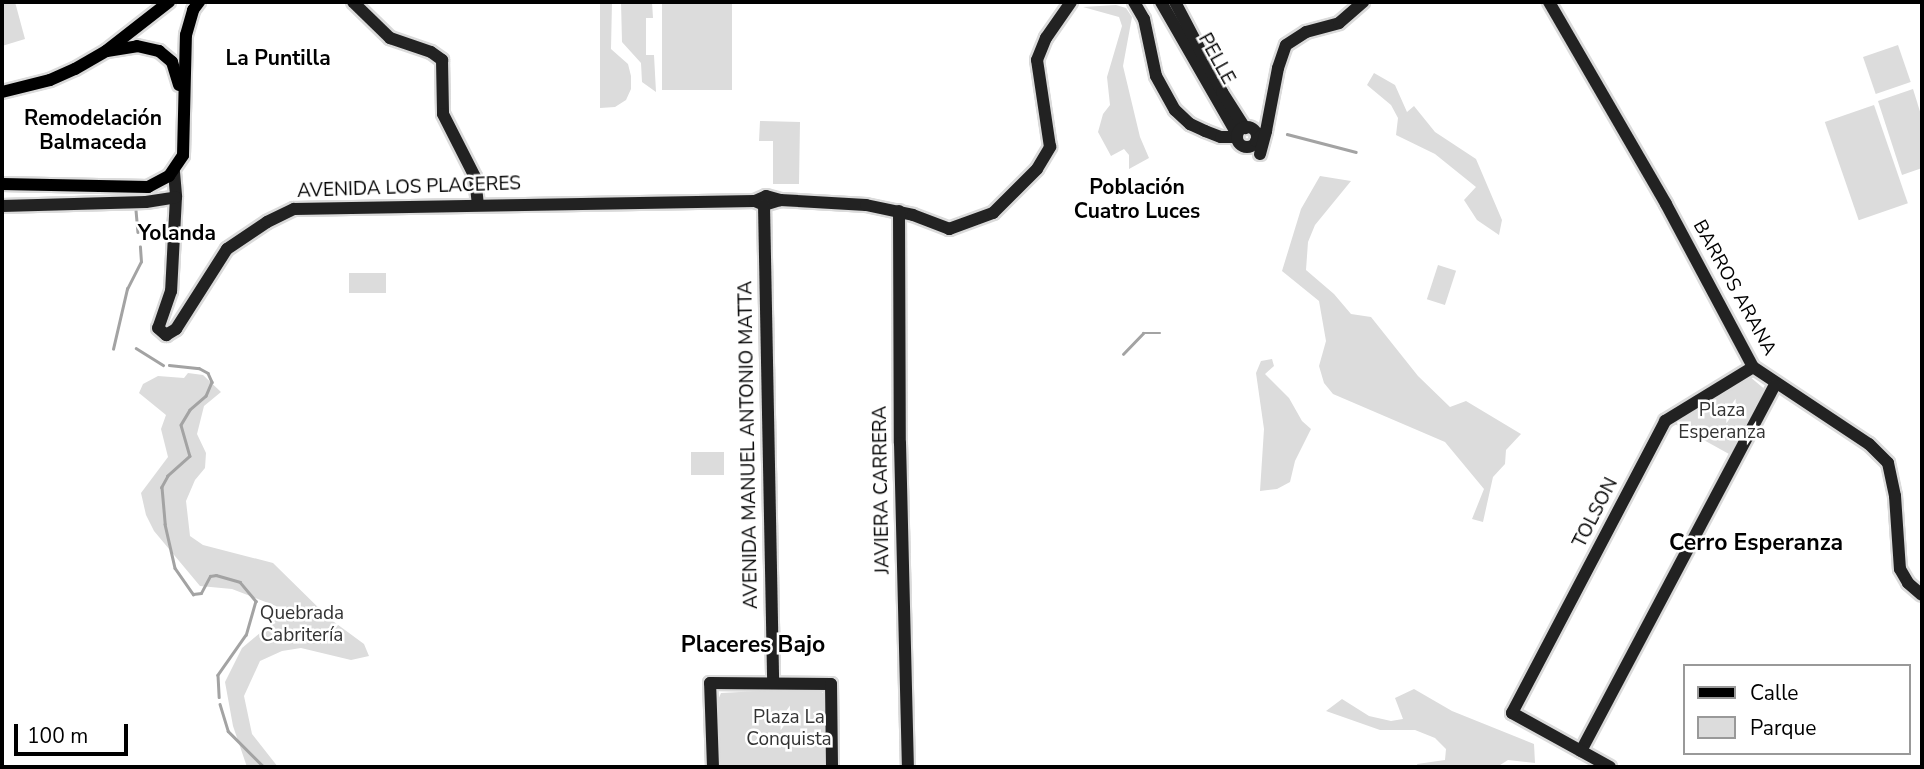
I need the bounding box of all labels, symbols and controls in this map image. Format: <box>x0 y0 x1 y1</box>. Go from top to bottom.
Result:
street label: PELLE <box>1193 30 1239 88</box>
district label: La Puntilla <box>225 45 331 71</box>
district label: Remodelación Balmaceda <box>24 105 162 155</box>
street label: AVENIDA LOS PLACERES <box>297 173 521 203</box>
district label: Población Cuatro Luces <box>1074 174 1200 224</box>
street label: BARROS ARANA <box>1687 216 1781 360</box>
district label: Yolanda <box>138 220 216 246</box>
street label: AVENIDA MANUEL ANTONIO MATTA <box>735 281 763 609</box>
park label: Plaza Esperanza <box>1678 400 1766 444</box>
street label: JAVIERA CARRERA <box>869 406 895 574</box>
street label: TOLSON <box>1569 474 1623 552</box>
district label: Cerro Esperanza <box>1669 529 1843 557</box>
park label: Quebrada Cabritería <box>260 603 344 647</box>
district label: Placeres Bajo <box>681 631 825 659</box>
legend <box>1682 664 1910 755</box>
text: Calle <box>1750 679 1798 707</box>
park label: Plaza La Conquista <box>746 707 832 751</box>
scale bar <box>18 710 131 754</box>
text: Parque <box>1750 714 1817 742</box>
text: 100 m <box>27 722 88 750</box>

